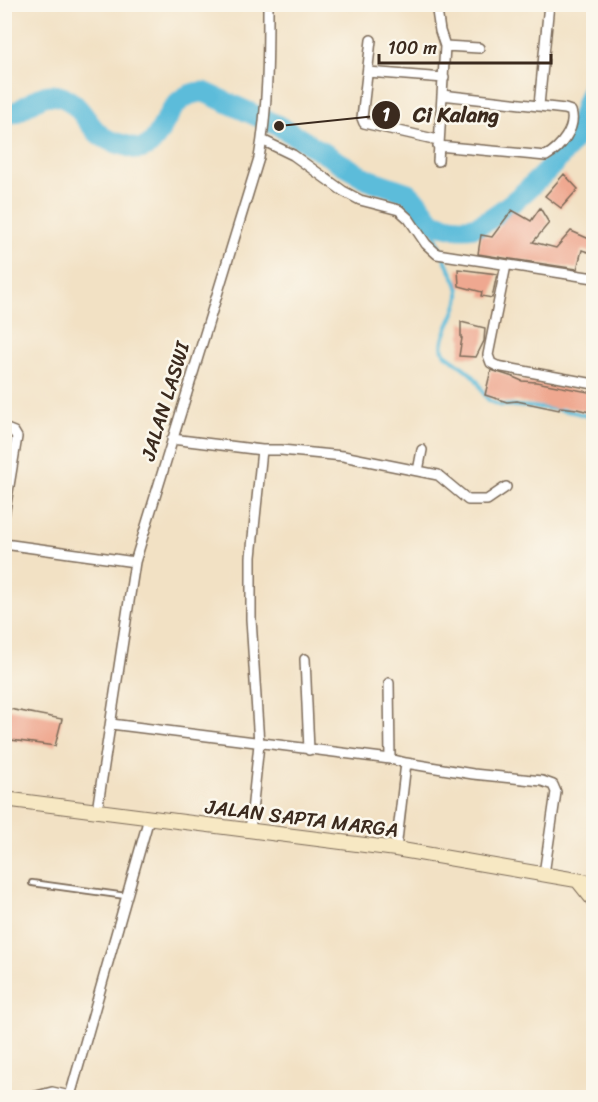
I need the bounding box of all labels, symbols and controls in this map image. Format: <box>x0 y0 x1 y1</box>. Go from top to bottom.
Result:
scale bar <box>379 27 552 65</box>
text: 100 m <box>388 32 437 64</box>
callout: Ci Kalang <box>371 96 511 135</box>
text: Ci Kalang <box>412 96 499 134</box>
text: 1 <box>382 99 390 131</box>
street label: JALAN LASWI <box>131 336 200 466</box>
street label: JALAN SAPTA MARGA <box>203 789 400 848</box>

